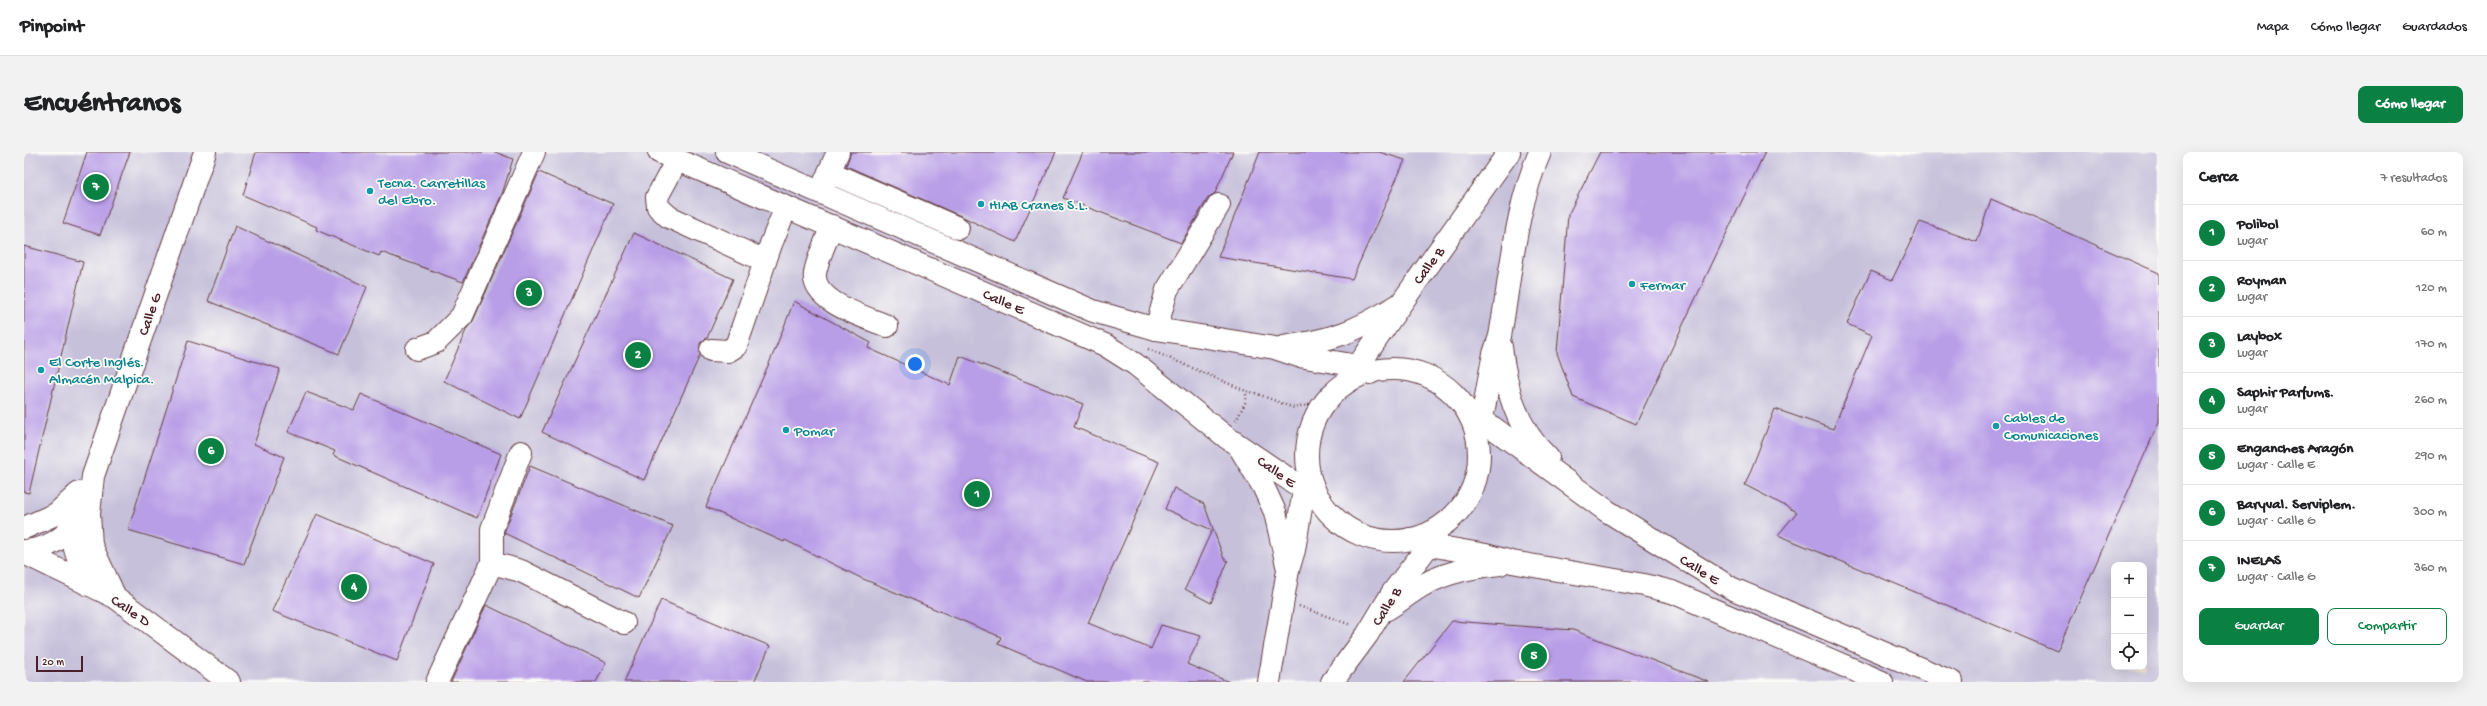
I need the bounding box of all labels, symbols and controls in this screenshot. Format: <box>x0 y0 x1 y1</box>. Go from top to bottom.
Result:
text: Pinpoint <box>20 16 84 39</box>
text: Mapa <box>2257 19 2289 36</box>
text: Cómo llegar <box>2311 19 2380 36</box>
text: Guardados <box>2402 19 2467 36</box>
button: Cómo llegar <box>2358 86 2463 123</box>
text: Encuéntranos <box>24 88 180 121</box>
text: Cerca <box>2199 168 2238 188</box>
text: 7 resultados <box>2380 171 2447 186</box>
pin: 7 <box>83 172 109 202</box>
place label: Tecna. Carretillas del Ebro. <box>377 175 485 210</box>
marker: Tecna. Carretillas del Ebro. <box>365 186 375 196</box>
place label: HIAB Cranes S.L. <box>989 197 1089 215</box>
marker: HIAB Cranes S.L. <box>976 199 986 209</box>
text: Polibol <box>2237 216 2279 234</box>
text: 1 <box>2209 225 2215 240</box>
text: 60 m <box>2421 225 2447 240</box>
text: Lugar <box>2237 234 2267 249</box>
street label: Calle B <box>1410 244 1449 288</box>
text: Royman <box>2237 272 2286 290</box>
place label: Fermar <box>1639 277 1687 295</box>
pin: 3 <box>516 278 542 308</box>
marker: Fermar <box>1627 279 1637 289</box>
text: 2 <box>2209 281 2215 296</box>
text: 120 m <box>2416 281 2447 296</box>
street label: Calle E <box>980 286 1027 320</box>
street label: Calle G <box>135 290 167 338</box>
text: Lugar <box>2237 290 2267 305</box>
text: Laybox <box>2237 328 2282 346</box>
text: 3 <box>2209 337 2215 352</box>
text: 170 m <box>2415 337 2447 352</box>
pin: 2 <box>625 340 651 370</box>
text: Lugar <box>2237 346 2267 361</box>
place label: El Corte Inglés. Almacén Malpica. <box>49 354 154 389</box>
your location <box>905 354 925 374</box>
marker: El Corte Inglés. Almacén Malpica. <box>36 365 46 375</box>
text: Saphir Parfums. <box>2237 384 2334 402</box>
text: 4 <box>2209 393 2215 408</box>
text: 260 m <box>2414 393 2447 408</box>
text: Lugar <box>2237 402 2267 417</box>
place label: Cables de Comunicaciones <box>2004 410 2098 445</box>
marker: Cables de Comunicaciones <box>1991 421 2001 431</box>
place label: Pomar <box>793 423 836 441</box>
marker: Pomar <box>781 425 791 435</box>
pin: 6 <box>198 436 224 466</box>
text: Enganches Aragón <box>2237 440 2353 458</box>
text: 5 <box>2209 449 2215 464</box>
text: 290 m <box>2414 449 2447 464</box>
street label: Calle E <box>1253 453 1299 493</box>
text: Lugar · Calle E <box>2237 458 2315 473</box>
pin: 1 <box>964 479 990 509</box>
text: Baryval. Serviplem. <box>2237 496 2356 514</box>
text: 6 <box>2209 505 2215 520</box>
text: 300 m <box>2413 505 2447 520</box>
text: Lugar · Calle G <box>2237 514 2315 529</box>
street label: Calle E <box>1676 551 1723 590</box>
text: INELAS <box>2237 552 2281 570</box>
text: 7 <box>2209 561 2215 576</box>
text: 360 m <box>2414 561 2447 576</box>
map controls <box>2111 562 2147 670</box>
button: + <box>2111 562 2147 598</box>
text: Lugar · Calle G <box>2237 570 2315 585</box>
pin: 4 <box>341 572 367 602</box>
street label: Calle B <box>1369 584 1407 630</box>
street label: Calle D <box>107 592 153 632</box>
button: − <box>2111 598 2147 634</box>
button: Guardar <box>2199 608 2319 645</box>
button: Compartir <box>2327 608 2447 645</box>
button: locate <box>2111 634 2147 670</box>
pin: 5 <box>1521 641 1547 671</box>
scale bar <box>36 654 83 673</box>
text: 20 m <box>42 657 64 669</box>

